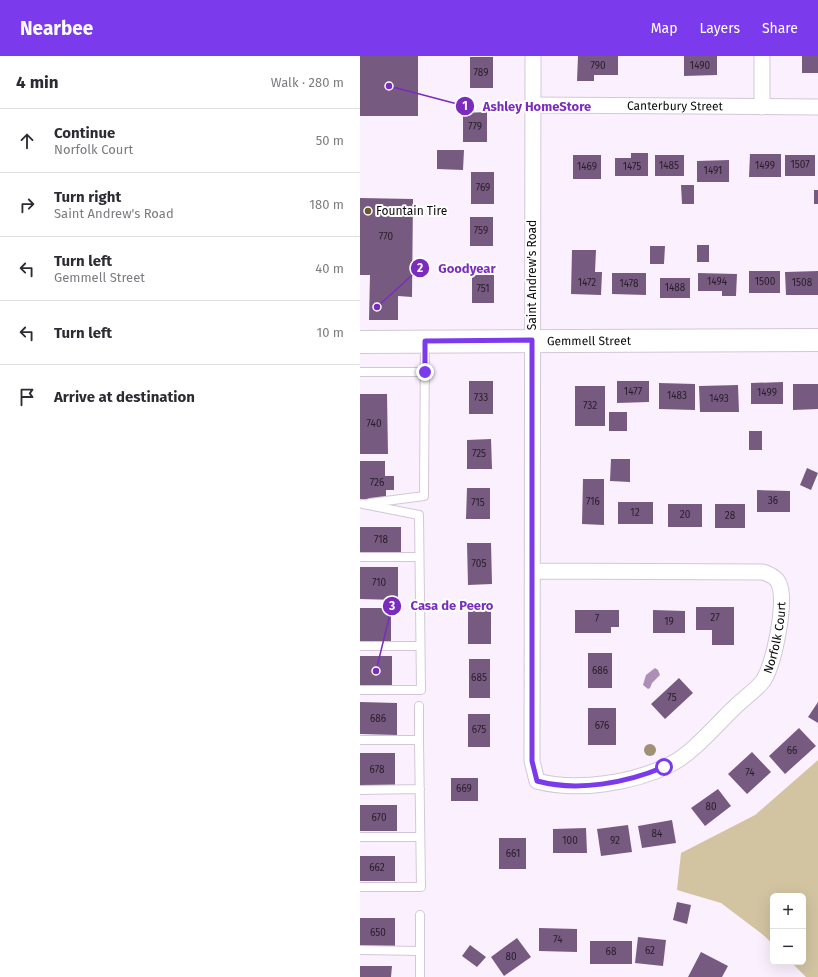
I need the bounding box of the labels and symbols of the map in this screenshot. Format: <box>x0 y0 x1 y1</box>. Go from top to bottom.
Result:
house number: 790 <box>590 60 606 72</box>
house number: 1490 <box>690 60 711 72</box>
house number: 789 <box>474 67 488 79</box>
callout: Ashley HomeStore <box>455 94 600 119</box>
text: 1 <box>462 99 468 113</box>
text: Ashley HomeStore <box>482 99 591 114</box>
street label: Canterbury Street <box>627 99 724 113</box>
house number: 779 <box>468 121 482 133</box>
house number: 1507 <box>790 159 810 171</box>
house number: 1485 <box>659 160 679 172</box>
house number: 1499 <box>755 160 775 172</box>
house number: 1469 <box>577 161 597 173</box>
house number: 1475 <box>623 161 641 173</box>
house number: 1491 <box>704 165 722 177</box>
house number: 769 <box>476 182 490 194</box>
place label: Fountain Tire <box>376 204 447 218</box>
marker: Fountain Tire <box>363 206 373 216</box>
street label: Saint Andrew's Road <box>525 220 539 330</box>
house number: 759 <box>474 225 488 237</box>
house number: 770 <box>379 231 394 243</box>
callout: Goodyear <box>410 256 504 281</box>
text: 2 <box>417 261 423 275</box>
text: Goodyear <box>438 261 496 276</box>
house number: 1494 <box>707 276 728 288</box>
house number: 1500 <box>755 276 776 288</box>
house number: 1472 <box>578 277 596 289</box>
house number: 1508 <box>792 277 813 289</box>
house number: 1478 <box>619 278 639 290</box>
house number: 1488 <box>665 282 686 294</box>
house number: 751 <box>476 283 490 295</box>
street label: Gemmell Street <box>547 334 632 348</box>
route end <box>416 363 434 381</box>
house number: 1477 <box>624 386 643 398</box>
house number: 1499 <box>757 387 777 399</box>
house number: 1483 <box>667 390 687 402</box>
house number: 733 <box>474 392 488 404</box>
house number: 1493 <box>709 393 729 405</box>
house number: 732 <box>583 400 597 412</box>
house number: 740 <box>367 418 382 430</box>
house number: 725 <box>472 448 486 460</box>
house number: 726 <box>370 477 384 489</box>
house number: 36 <box>768 495 778 507</box>
house number: 716 <box>586 496 600 508</box>
house number: 715 <box>471 497 485 509</box>
house number: 12 <box>630 507 640 519</box>
house number: 20 <box>680 509 691 521</box>
house number: 28 <box>725 510 736 522</box>
house number: 718 <box>374 534 389 546</box>
house number: 705 <box>472 558 486 570</box>
house number: 710 <box>372 577 387 589</box>
callout: Casa de Peero <box>382 593 501 618</box>
text: Casa de Peero <box>411 598 494 613</box>
text: 3 <box>388 599 395 613</box>
street label: Norfolk Court <box>761 601 789 676</box>
house number: 27 <box>710 612 720 624</box>
house number: 7 <box>595 613 600 625</box>
house number: 19 <box>664 616 674 628</box>
house number: 686 <box>592 665 608 677</box>
house number: 685 <box>471 672 487 684</box>
house number: 75 <box>667 692 677 704</box>
house number: 686 <box>370 713 386 725</box>
house number: 676 <box>595 720 609 732</box>
house number: 675 <box>472 724 486 736</box>
house number: 66 <box>787 745 797 757</box>
route start <box>655 758 673 776</box>
house number: 678 <box>370 764 385 776</box>
house number: 74 <box>745 767 755 779</box>
house number: 669 <box>456 783 472 795</box>
house number: 80 <box>705 801 717 813</box>
house number: 670 <box>372 812 387 824</box>
house number: 84 <box>652 828 663 840</box>
house number: 100 <box>562 835 578 847</box>
house number: 92 <box>610 835 620 847</box>
house number: 661 <box>506 848 520 860</box>
house number: 662 <box>369 862 385 874</box>
house number: 650 <box>370 927 386 939</box>
house number: 74 <box>553 934 563 946</box>
house number: 62 <box>645 945 655 957</box>
house number: 68 <box>606 946 617 958</box>
house number: 80 <box>505 951 517 963</box>

